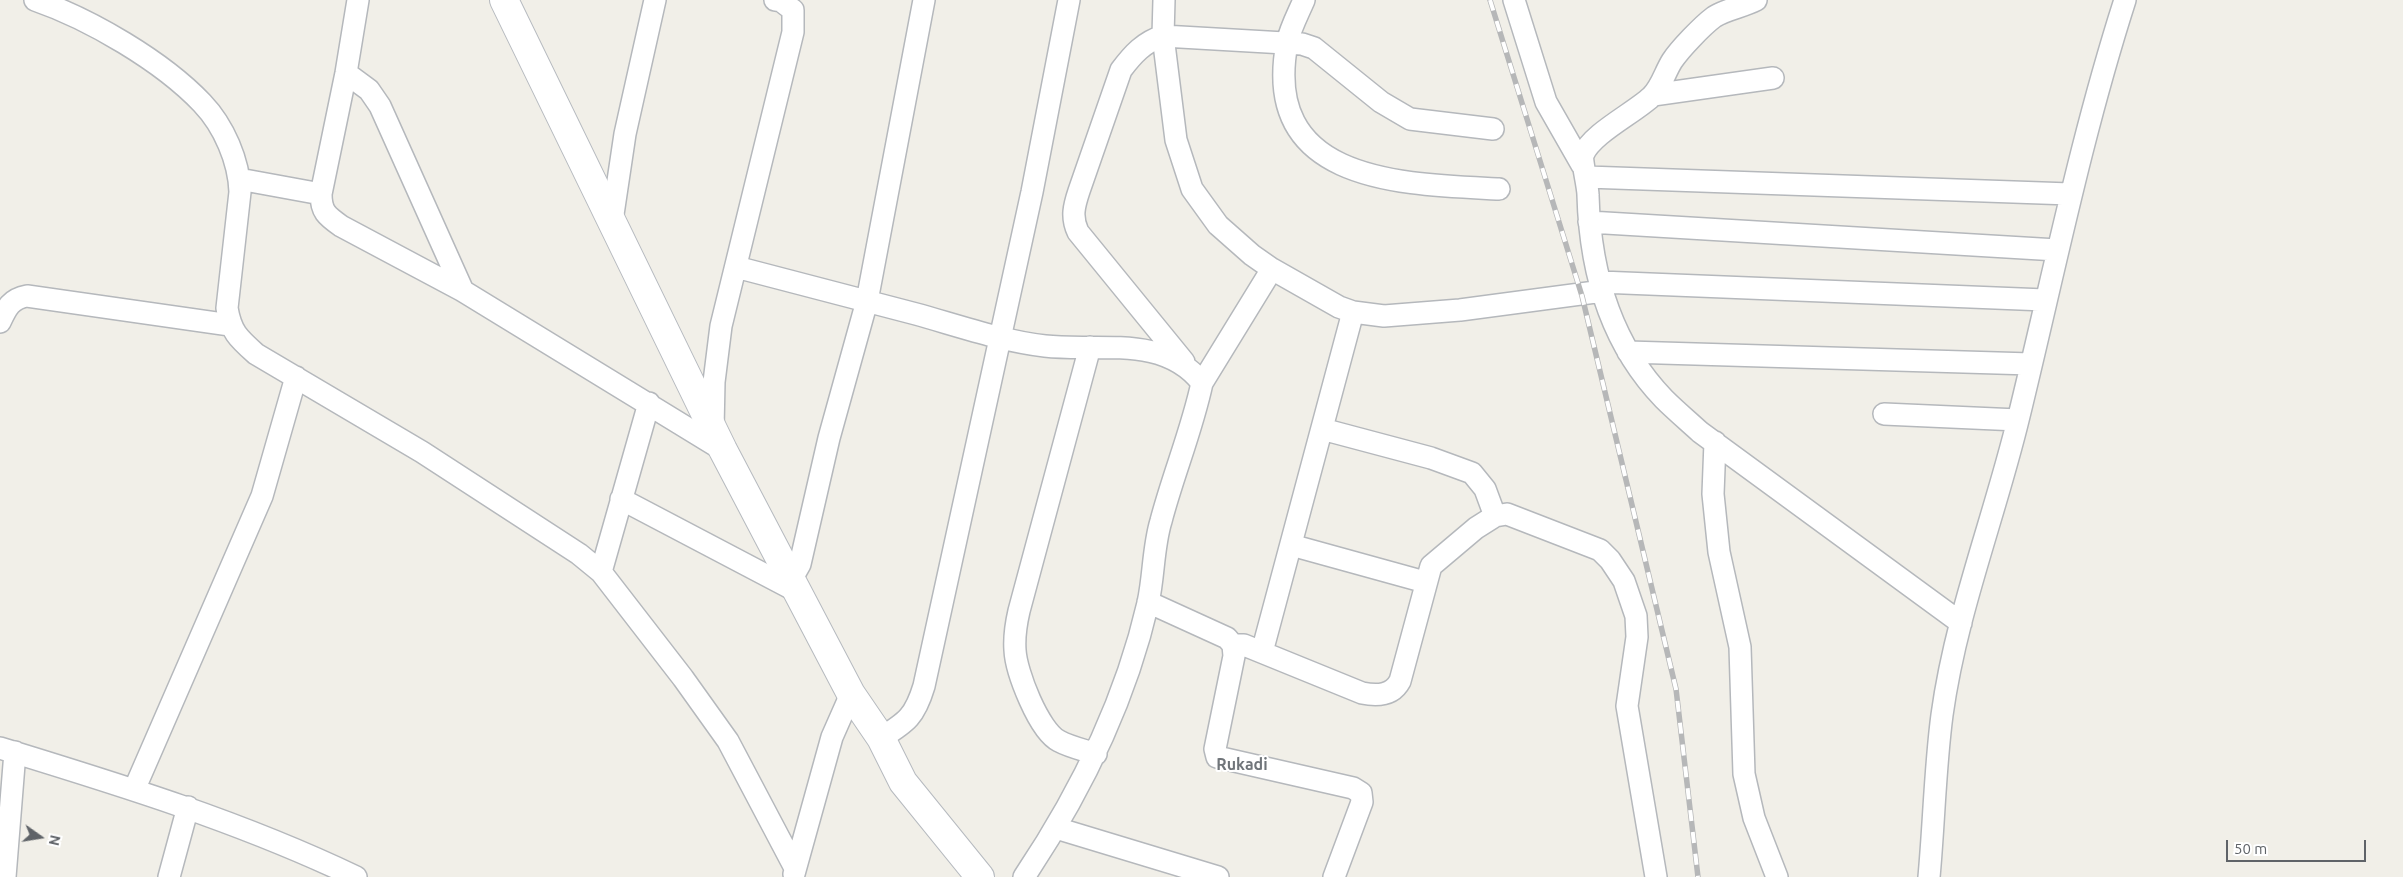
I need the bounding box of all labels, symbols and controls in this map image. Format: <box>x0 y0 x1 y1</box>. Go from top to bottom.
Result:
district label: Rukadi <box>1216 755 1268 775</box>
north arrow <box>15 812 65 862</box>
scale bar <box>2228 830 2368 862</box>
text: N <box>46 833 64 847</box>
text: 50 m <box>2234 840 2267 857</box>

